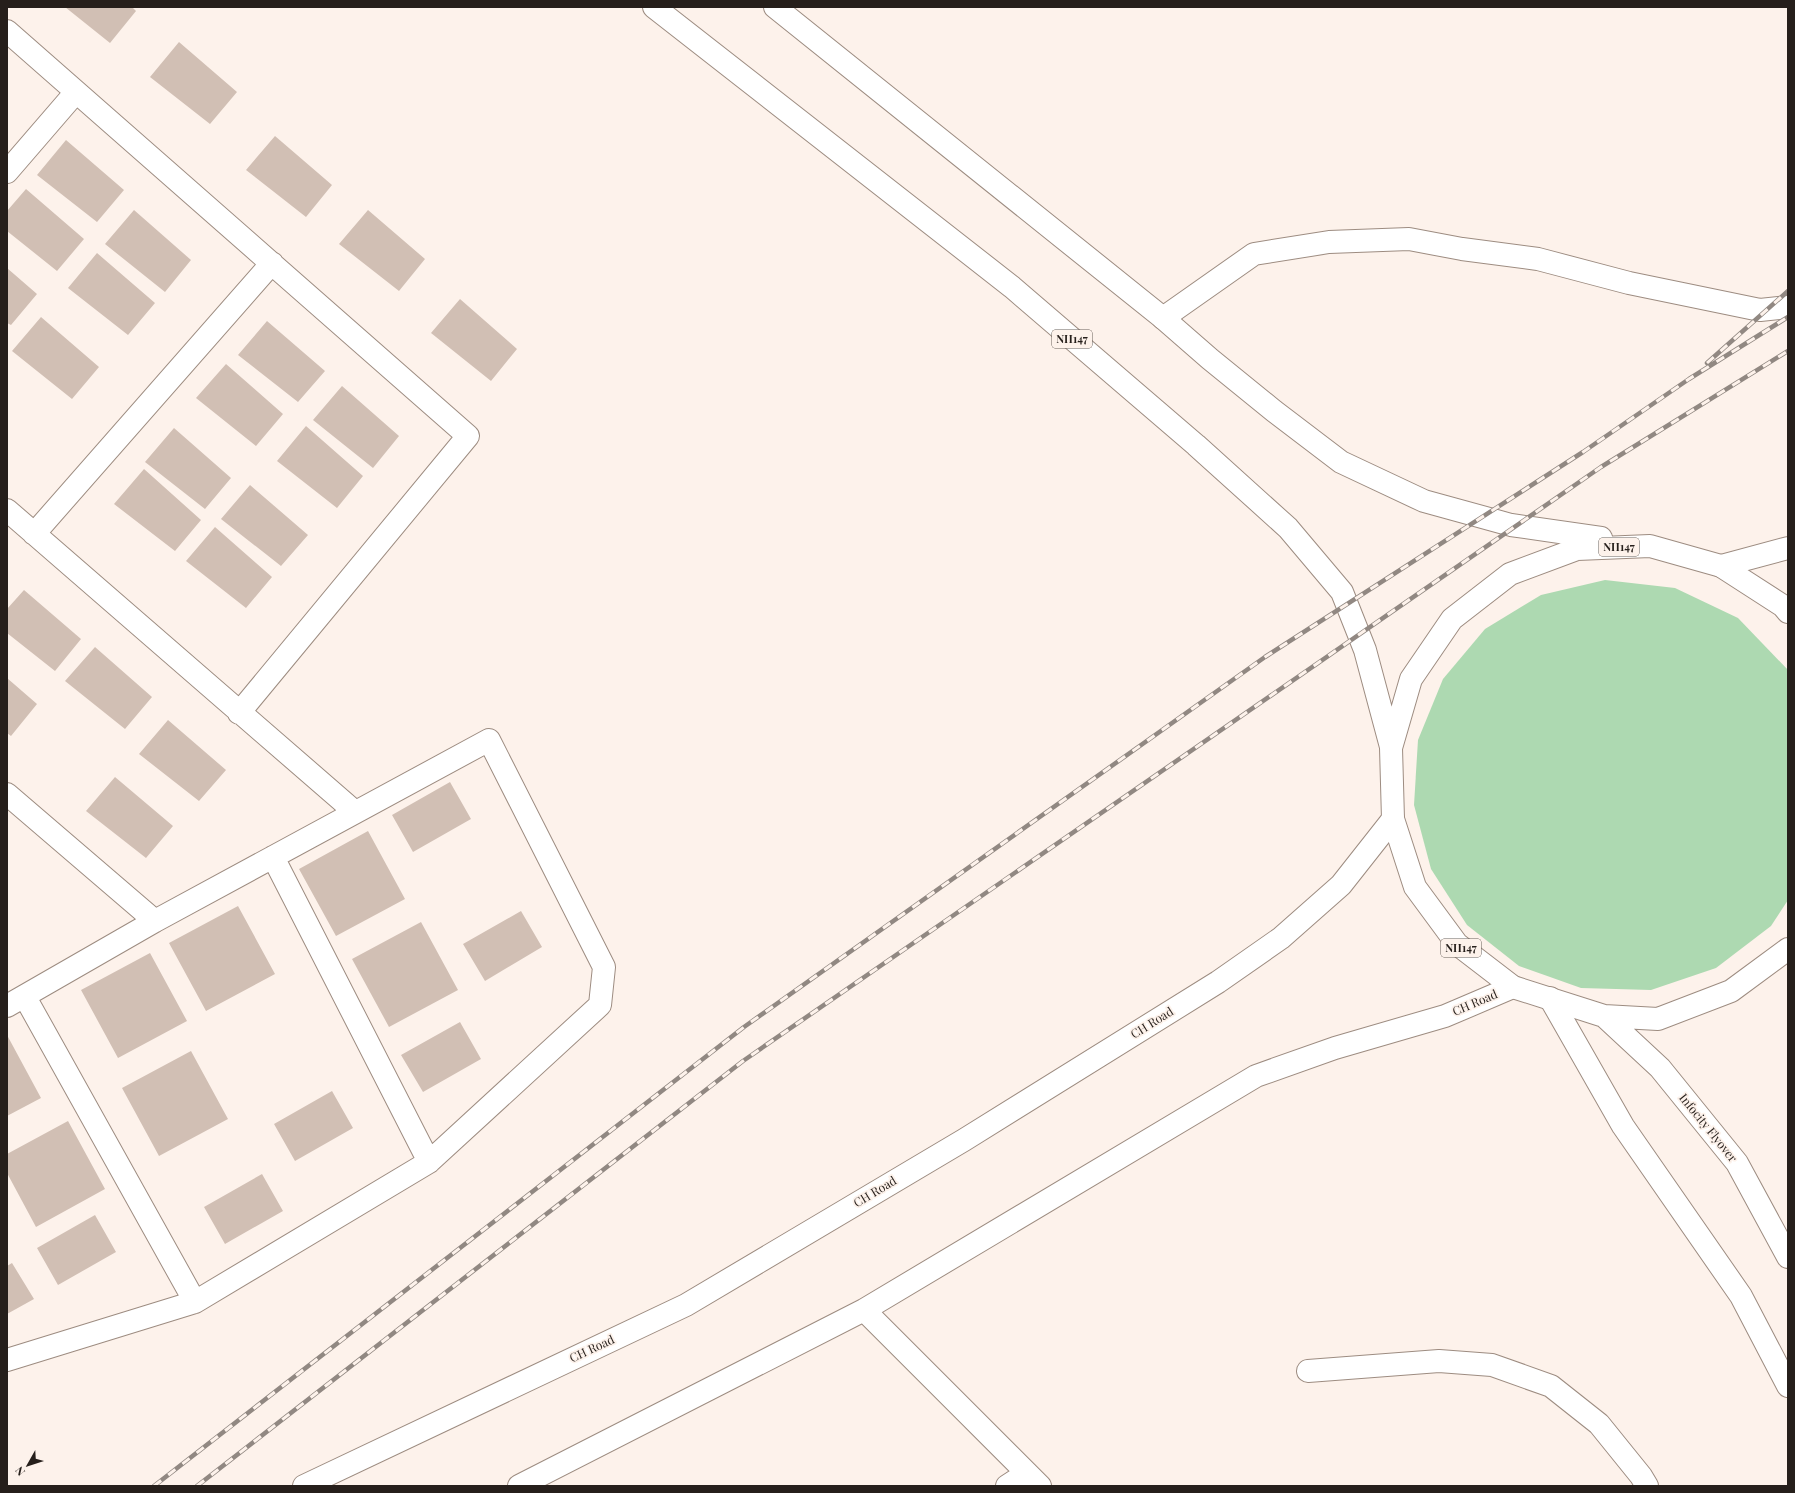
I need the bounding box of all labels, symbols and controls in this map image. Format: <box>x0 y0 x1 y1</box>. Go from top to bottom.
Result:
road number: NH147 <box>1052 330 1092 348</box>
road number: NH147 <box>1599 538 1639 556</box>
road number: NH147 <box>1441 939 1481 957</box>
street label: CH Road <box>1450 985 1500 1019</box>
street label: CH Road <box>1127 1003 1176 1042</box>
street label: Infocity Flyover <box>1676 1090 1742 1165</box>
street label: CH Road <box>850 1172 899 1210</box>
street label: CH Road <box>567 1331 617 1365</box>
north arrow <box>8 1445 48 1485</box>
text: N <box>11 1464 28 1479</box>

